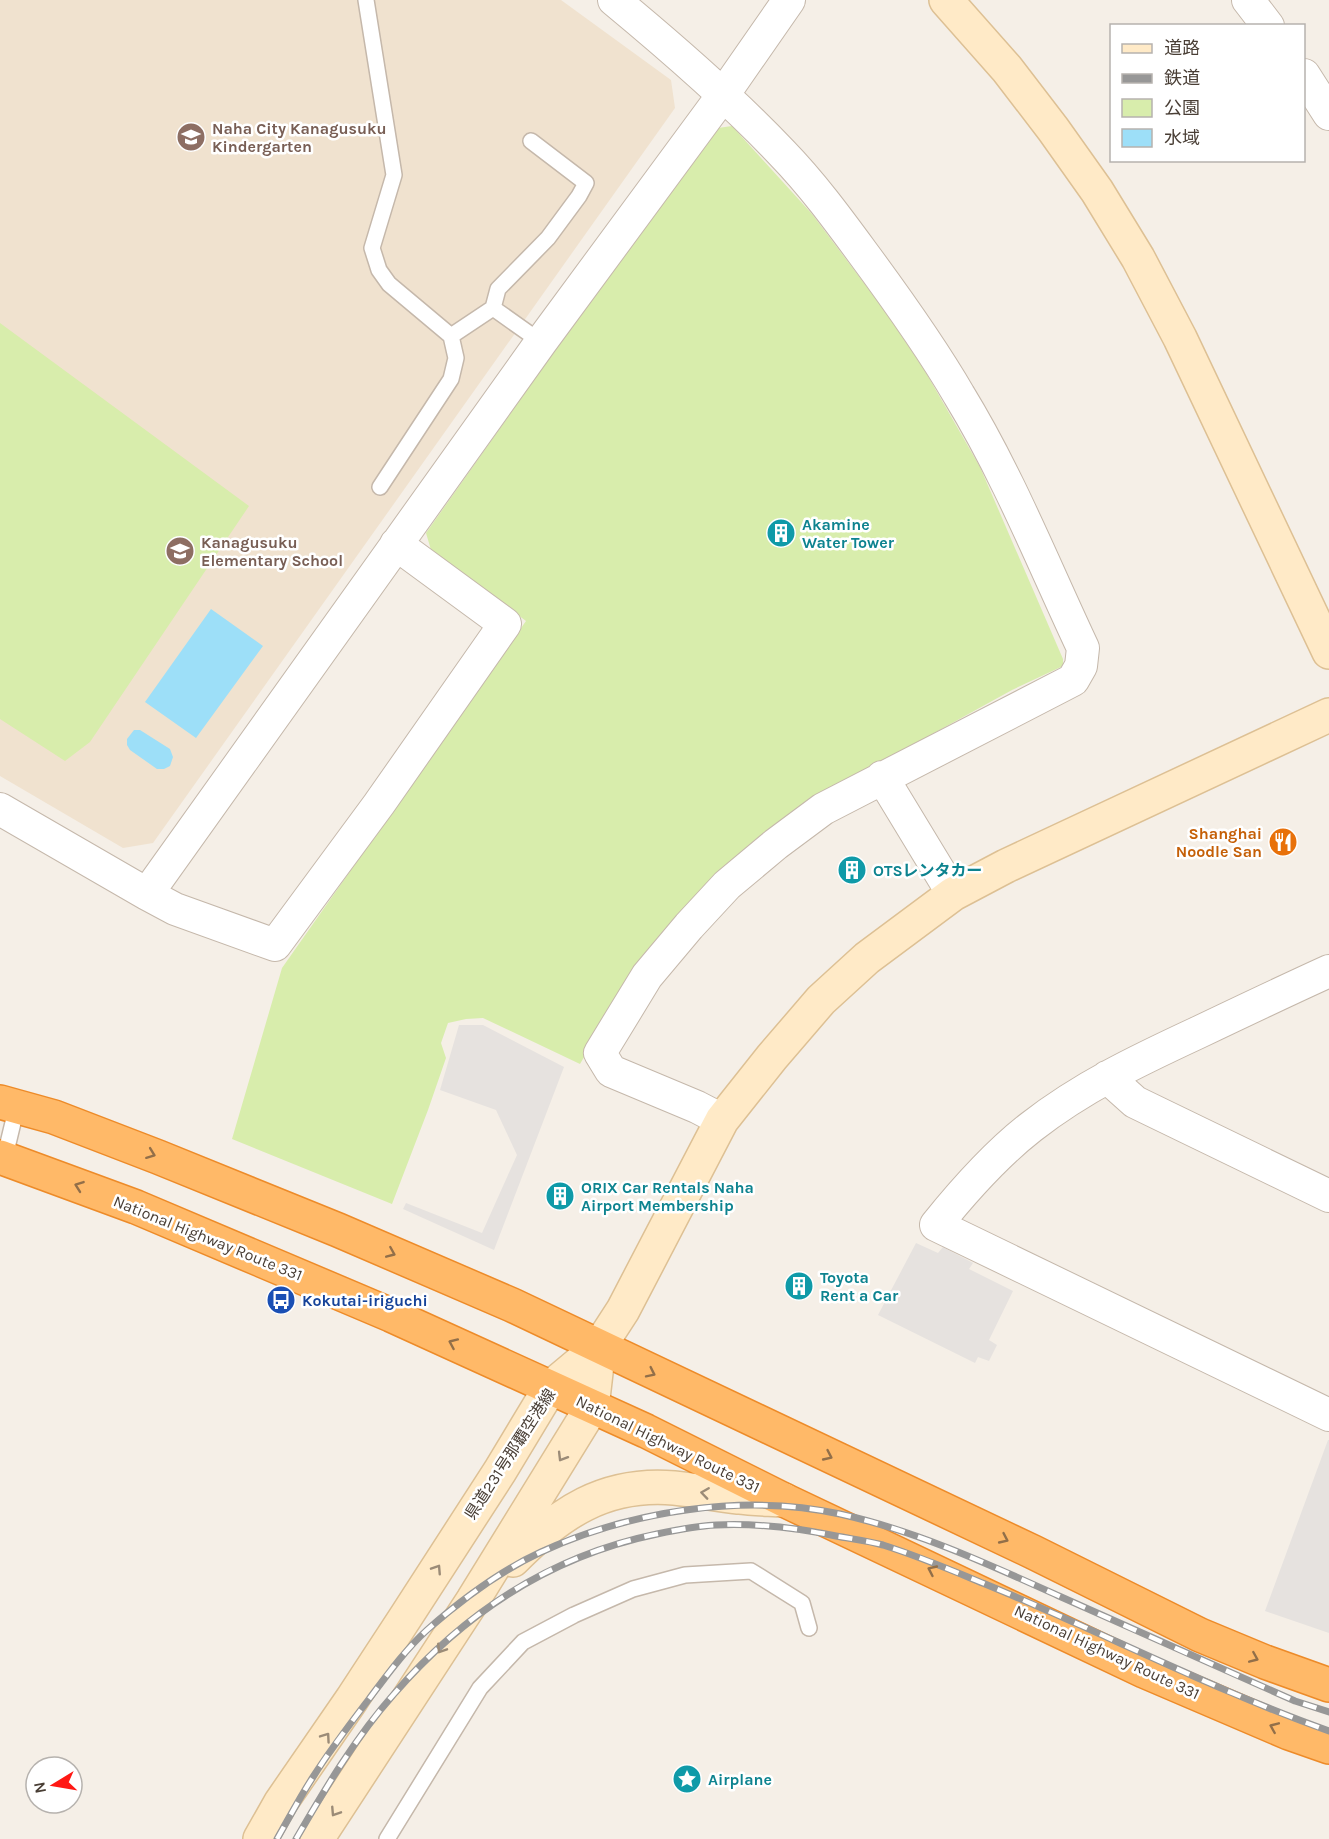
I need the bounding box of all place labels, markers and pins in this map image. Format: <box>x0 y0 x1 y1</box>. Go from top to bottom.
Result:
place label: Naha City Kanagusuku Kindergarten <box>212 119 386 156</box>
school or university icon: Naha City Kanagusuku Kindergarten <box>175 121 207 153</box>
place label: Akamine Water Tower <box>802 515 895 552</box>
building icon: Akamine Water Tower <box>765 517 797 549</box>
place label: Kanagusuku Elementary School <box>201 533 343 570</box>
school or university icon: Kanagusuku Elementary School <box>164 535 196 567</box>
place label: Shanghai Noodle San <box>1176 824 1262 861</box>
restaurant icon: Shanghai Noodle San <box>1267 826 1299 858</box>
building icon: OTSレンタカー <box>836 854 868 886</box>
place label: OTSレンタカー <box>873 861 983 880</box>
place label: ORIX Car Rentals Naha Airport Membership <box>581 1178 754 1215</box>
building icon: ORIX Car Rentals Naha Airport Membership <box>544 1180 576 1212</box>
place label: Toyota Rent a Car <box>820 1268 899 1305</box>
building icon: Toyota Rent a Car <box>783 1270 815 1302</box>
bus stop icon: Kokutai-iriguchi <box>265 1284 297 1316</box>
place label: Kokutai-iriguchi <box>302 1291 428 1310</box>
place icon: Airplane <box>671 1763 703 1795</box>
place label: Airplane <box>708 1770 772 1789</box>

